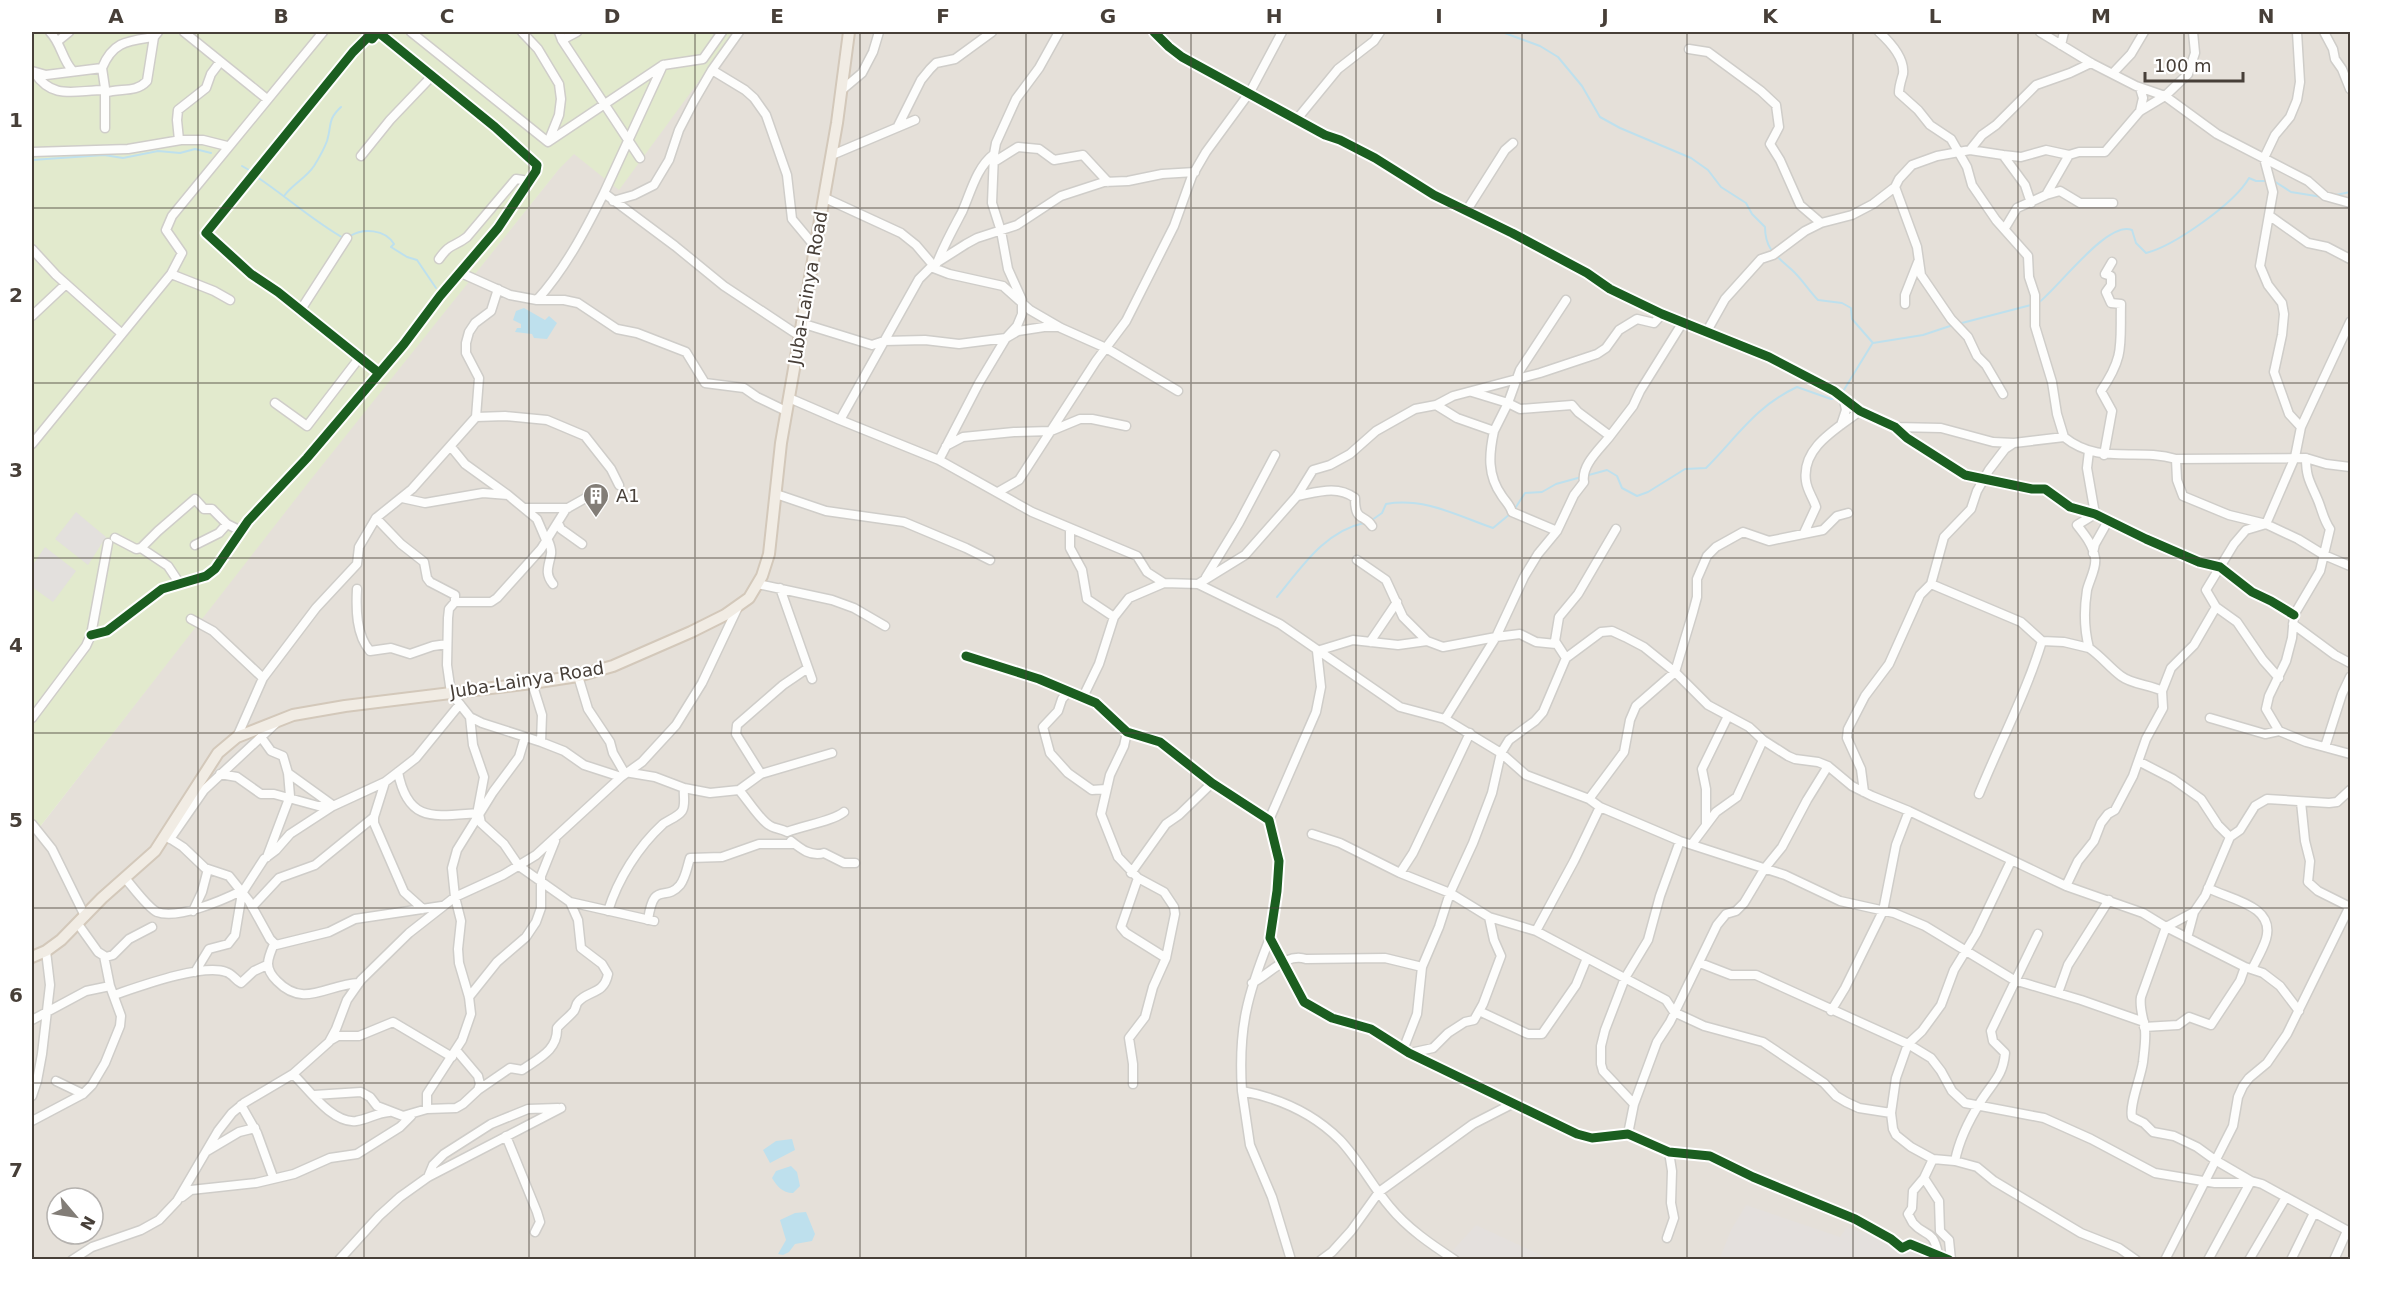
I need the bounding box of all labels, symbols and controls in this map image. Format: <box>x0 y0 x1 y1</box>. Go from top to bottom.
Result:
text: A <box>108 4 124 28</box>
text: B <box>273 4 289 28</box>
text: C <box>440 4 454 28</box>
text: D <box>604 4 620 28</box>
text: E <box>770 4 784 28</box>
text: F <box>936 4 950 28</box>
text: G <box>1100 4 1116 28</box>
text: H <box>1266 4 1282 28</box>
text: I <box>1435 4 1443 28</box>
text: J <box>1599 4 1609 28</box>
text: K <box>1762 4 1779 28</box>
text: L <box>1929 4 1942 28</box>
text: M <box>2091 4 2111 28</box>
text: N <box>2258 4 2274 28</box>
scale bar <box>2145 45 2242 83</box>
text: 100 m <box>2154 55 2212 76</box>
text: 1 <box>9 108 23 132</box>
street label: Juba-Lainya Road <box>783 209 831 367</box>
text: 2 <box>9 283 23 307</box>
text: 3 <box>9 458 23 482</box>
building icon: A1 <box>581 481 611 519</box>
place label: A1 <box>616 485 640 506</box>
text: 4 <box>9 633 23 657</box>
street label: Juba-Lainya Road <box>447 657 605 702</box>
text: 5 <box>9 808 23 832</box>
text: 6 <box>9 983 23 1007</box>
text: 7 <box>9 1158 23 1182</box>
north arrow <box>45 1186 105 1246</box>
text: N <box>76 1213 99 1233</box>

